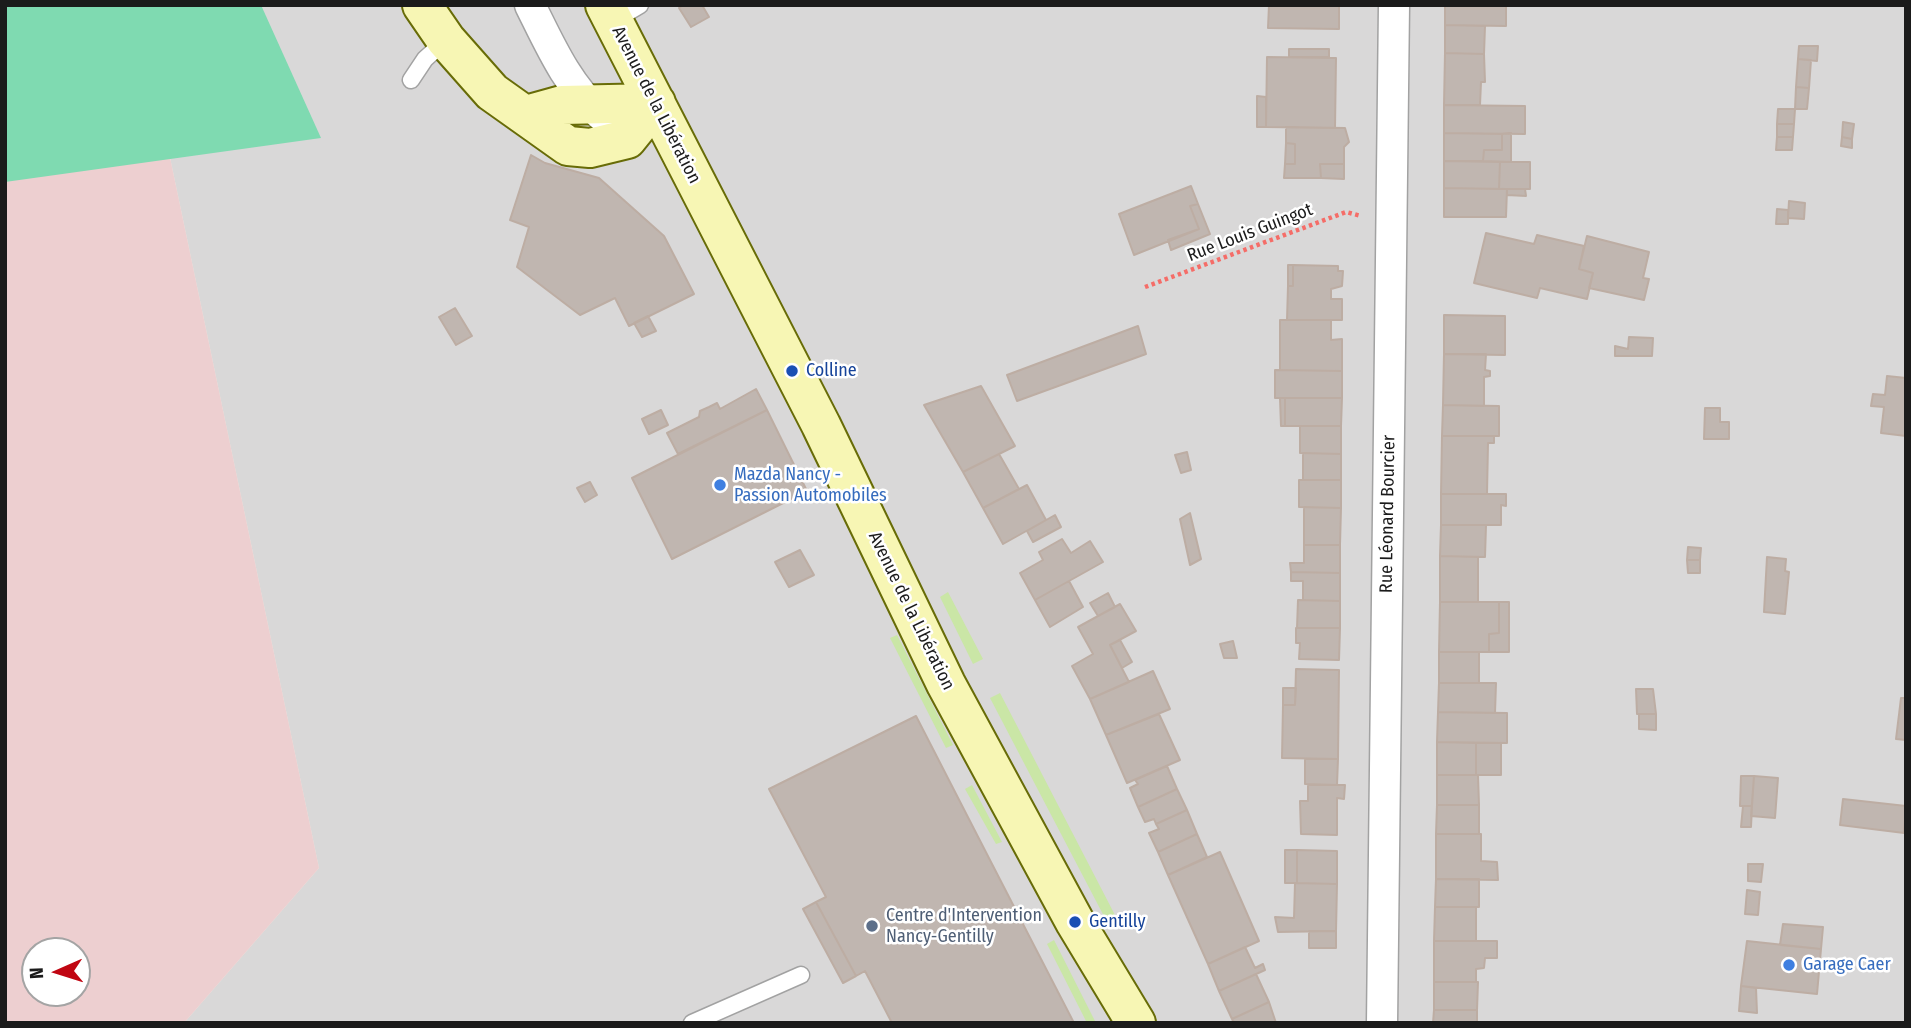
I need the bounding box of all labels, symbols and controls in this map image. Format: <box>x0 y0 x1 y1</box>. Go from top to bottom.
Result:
street label: Avenue de la Libération <box>607 23 705 187</box>
street label: Rue Louis Guingot <box>1184 199 1316 267</box>
place label: Colline <box>806 360 857 382</box>
marker: Colline <box>784 363 800 379</box>
street label: Rue Léonard Bourcier <box>1376 435 1400 593</box>
place label: Mazda Nancy - Passion Automobiles <box>734 464 887 506</box>
marker: Mazda Nancy - Passion Automobiles <box>712 477 728 493</box>
street label: Avenue de la Libération <box>863 528 959 694</box>
place label: Centre d'Intervention Nancy-Gentilly <box>886 905 1042 948</box>
place label: Gentilly <box>1089 911 1145 933</box>
marker: Gentilly <box>1067 914 1083 930</box>
marker: Centre d'Intervention Nancy-Gentilly <box>864 918 880 934</box>
north arrow <box>21 937 91 1007</box>
place label: Garage Caer <box>1803 954 1891 976</box>
marker: Garage Caer <box>1781 957 1797 973</box>
text: N <box>25 967 48 979</box>

